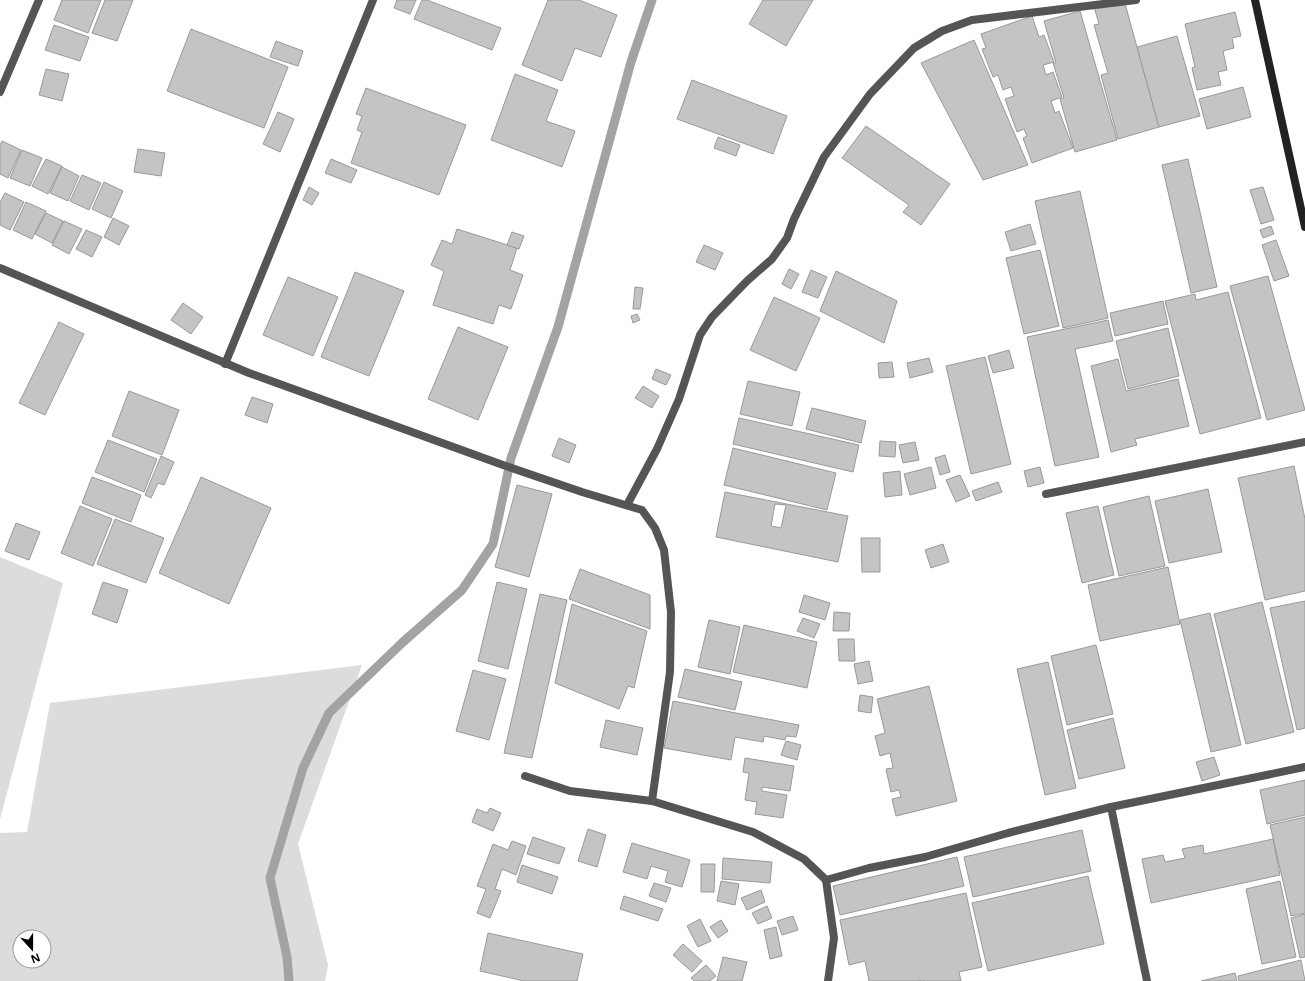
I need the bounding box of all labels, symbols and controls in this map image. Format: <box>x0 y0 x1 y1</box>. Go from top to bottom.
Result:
north arrow <box>12 929 52 969</box>
text: N <box>29 950 43 967</box>

